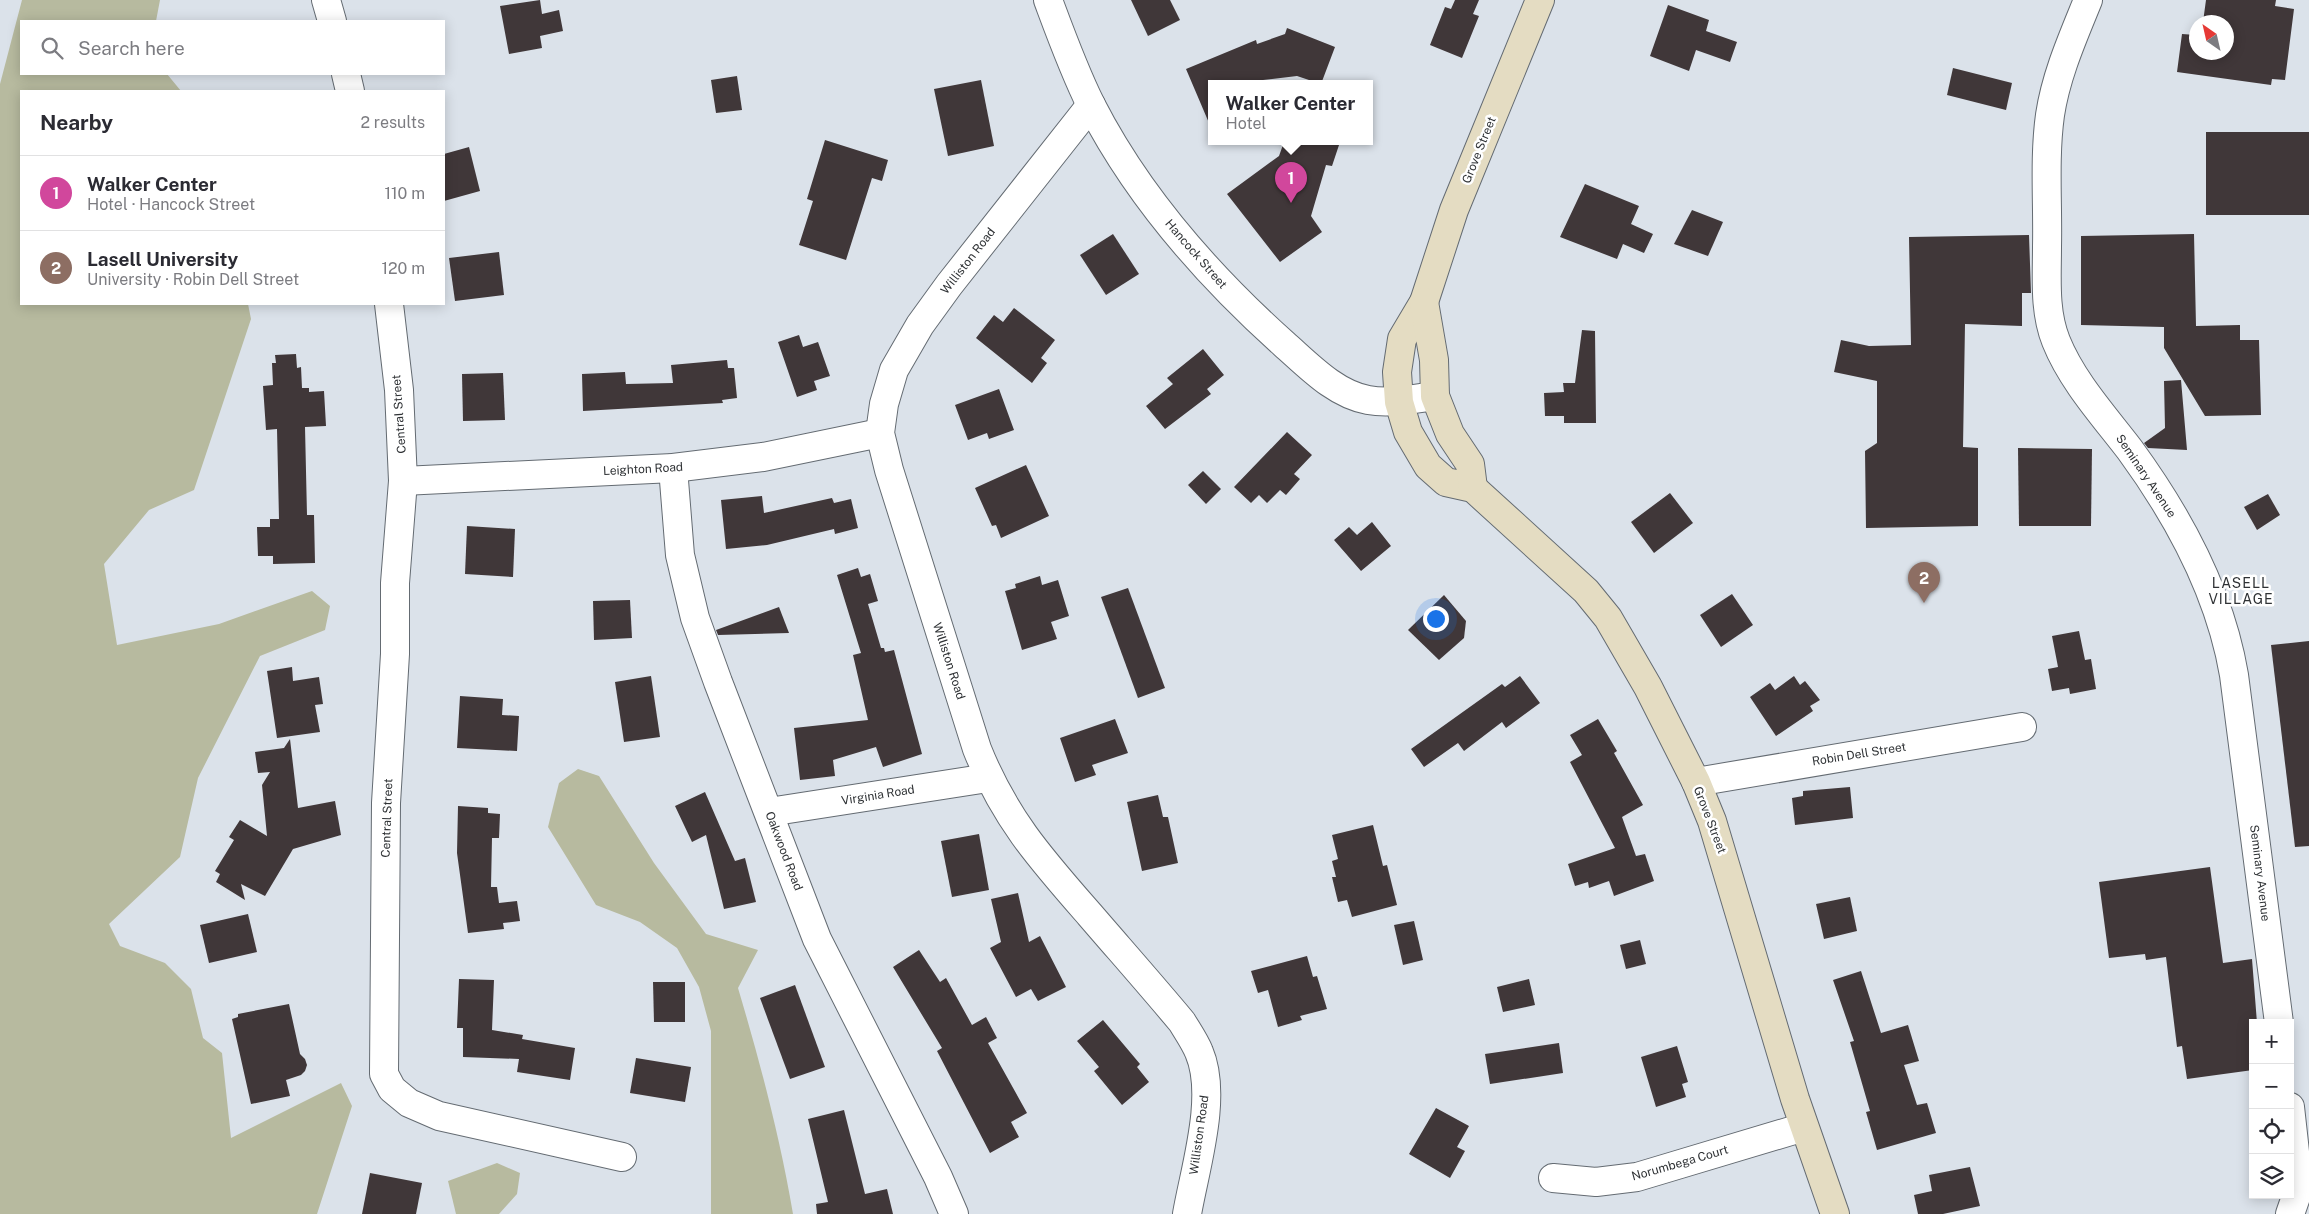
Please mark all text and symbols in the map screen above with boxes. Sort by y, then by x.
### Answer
north arrow [2189,15,2234,60]
search box [20,20,445,75]
icon: search [38,34,66,62]
text: Search here [78,37,185,59]
popup [1208,80,1373,145]
text: Walker Center [1226,92,1355,114]
text: Nearby [40,110,113,135]
text: 2 results [360,113,425,132]
text: Hotel [1226,114,1266,133]
street label: Grove Street [1459,114,1499,185]
pin: 1 [1275,162,1307,203]
text: Walker Center [87,173,217,195]
text: 1 [53,184,59,203]
text: 110 m [384,184,425,203]
text: Hotel · Hancock Street [87,195,255,214]
street label: Hancock Street [1162,217,1230,292]
street label: Williston Road [938,225,998,297]
text: Lasell University [87,248,238,270]
text: 2 [51,259,61,278]
text: 120 m [381,259,425,278]
text: University · Robin Dell Street [87,270,299,289]
street label: Central Street [389,374,409,454]
street label: Seminary Avenue [2113,432,2179,520]
street label: Leighton Road [603,460,683,478]
pin: 2 [1908,562,1940,603]
district label: LASELL VILLAGE [2208,575,2274,607]
your location [1423,606,1449,632]
street label: Williston Road [930,621,968,701]
street label: Robin Dell Street [1811,740,1907,768]
street label: Central Street [379,778,395,858]
street label: Virginia Road [840,782,916,808]
street label: Grove Street [1691,784,1729,856]
street label: Oakwood Road [762,809,806,893]
street label: Seminary Avenue [2247,824,2273,922]
map controls [2249,1019,2294,1199]
button: + [2249,1019,2294,1064]
button: − [2249,1064,2294,1109]
street label: Williston Road [1187,1094,1211,1176]
button: locate [2249,1109,2294,1154]
street label: Norumbega Court [1630,1142,1730,1183]
button: layers [2249,1154,2294,1199]

